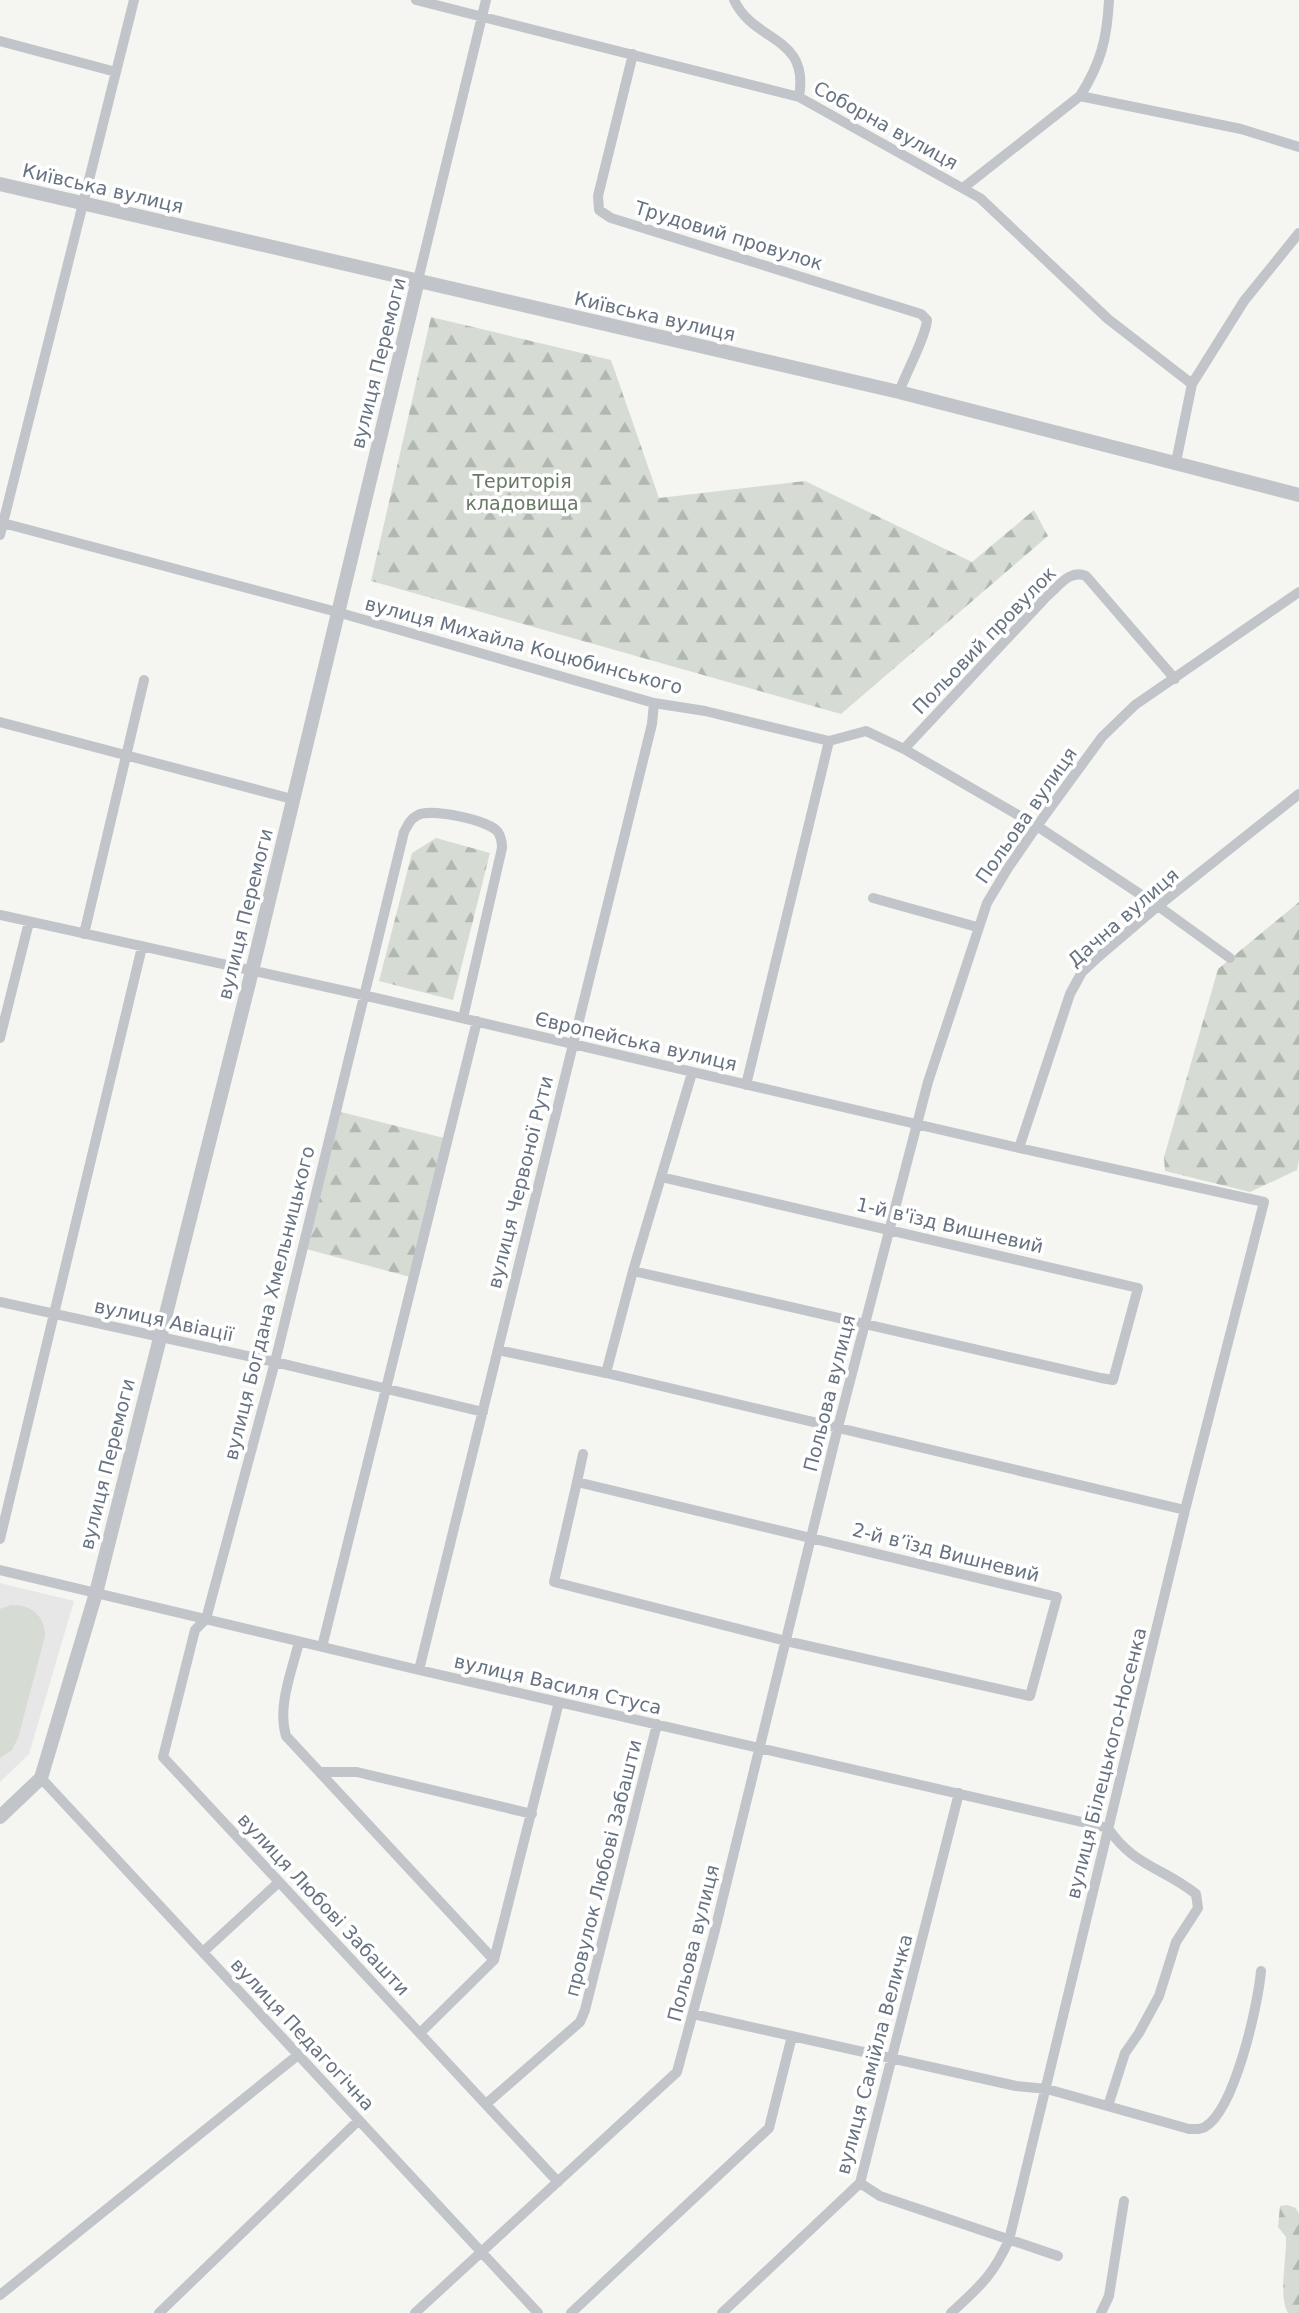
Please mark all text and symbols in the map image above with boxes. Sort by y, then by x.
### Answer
street label: Соборна вулиця [810,76,962,174]
street label: Київська вулиця [20,159,186,217]
street label: Трудовий провулок [631,196,826,274]
street label: вулиця Перемоги [346,275,410,451]
street label: Київська вулиця [572,287,738,345]
park label: Територія кладовища [465,470,579,514]
street label: Польовий провулок [908,562,1060,718]
street label: вулиця Михайла Коцюбинського [363,592,685,698]
street label: Польова вулиця [971,743,1081,887]
street label: вулиця Перемоги [213,826,277,1002]
street label: Дачна вулиця [1063,863,1183,971]
street label: Європейська вулиця [533,1007,739,1075]
street label: вулиця Червоної Рути [483,1073,557,1291]
street label: вулиця Богдана Хмельницького [219,1144,319,1462]
street label: 1-й в'їзд Вишневий [854,1193,1046,1257]
street label: вулиця Авіації [92,1294,236,1346]
street label: Польова вулиця [799,1312,859,1474]
street label: вулиця Перемоги [75,1376,139,1552]
street label: 2-й вʼїзд Вишневий [850,1518,1042,1586]
street label: вулиця Білецького-Носенка [1062,1625,1150,1901]
street label: вулиця Василя Стуса [452,1649,664,1719]
street label: провулок Любові Забашти [560,1737,646,1999]
street label: вулиця Любові Забашти [234,1808,414,2000]
street label: Польова вулиця [663,1862,723,2024]
street label: вулиця Самійла Величка [831,1932,917,2176]
street label: вулиця Педагогічна [227,1953,379,2115]

